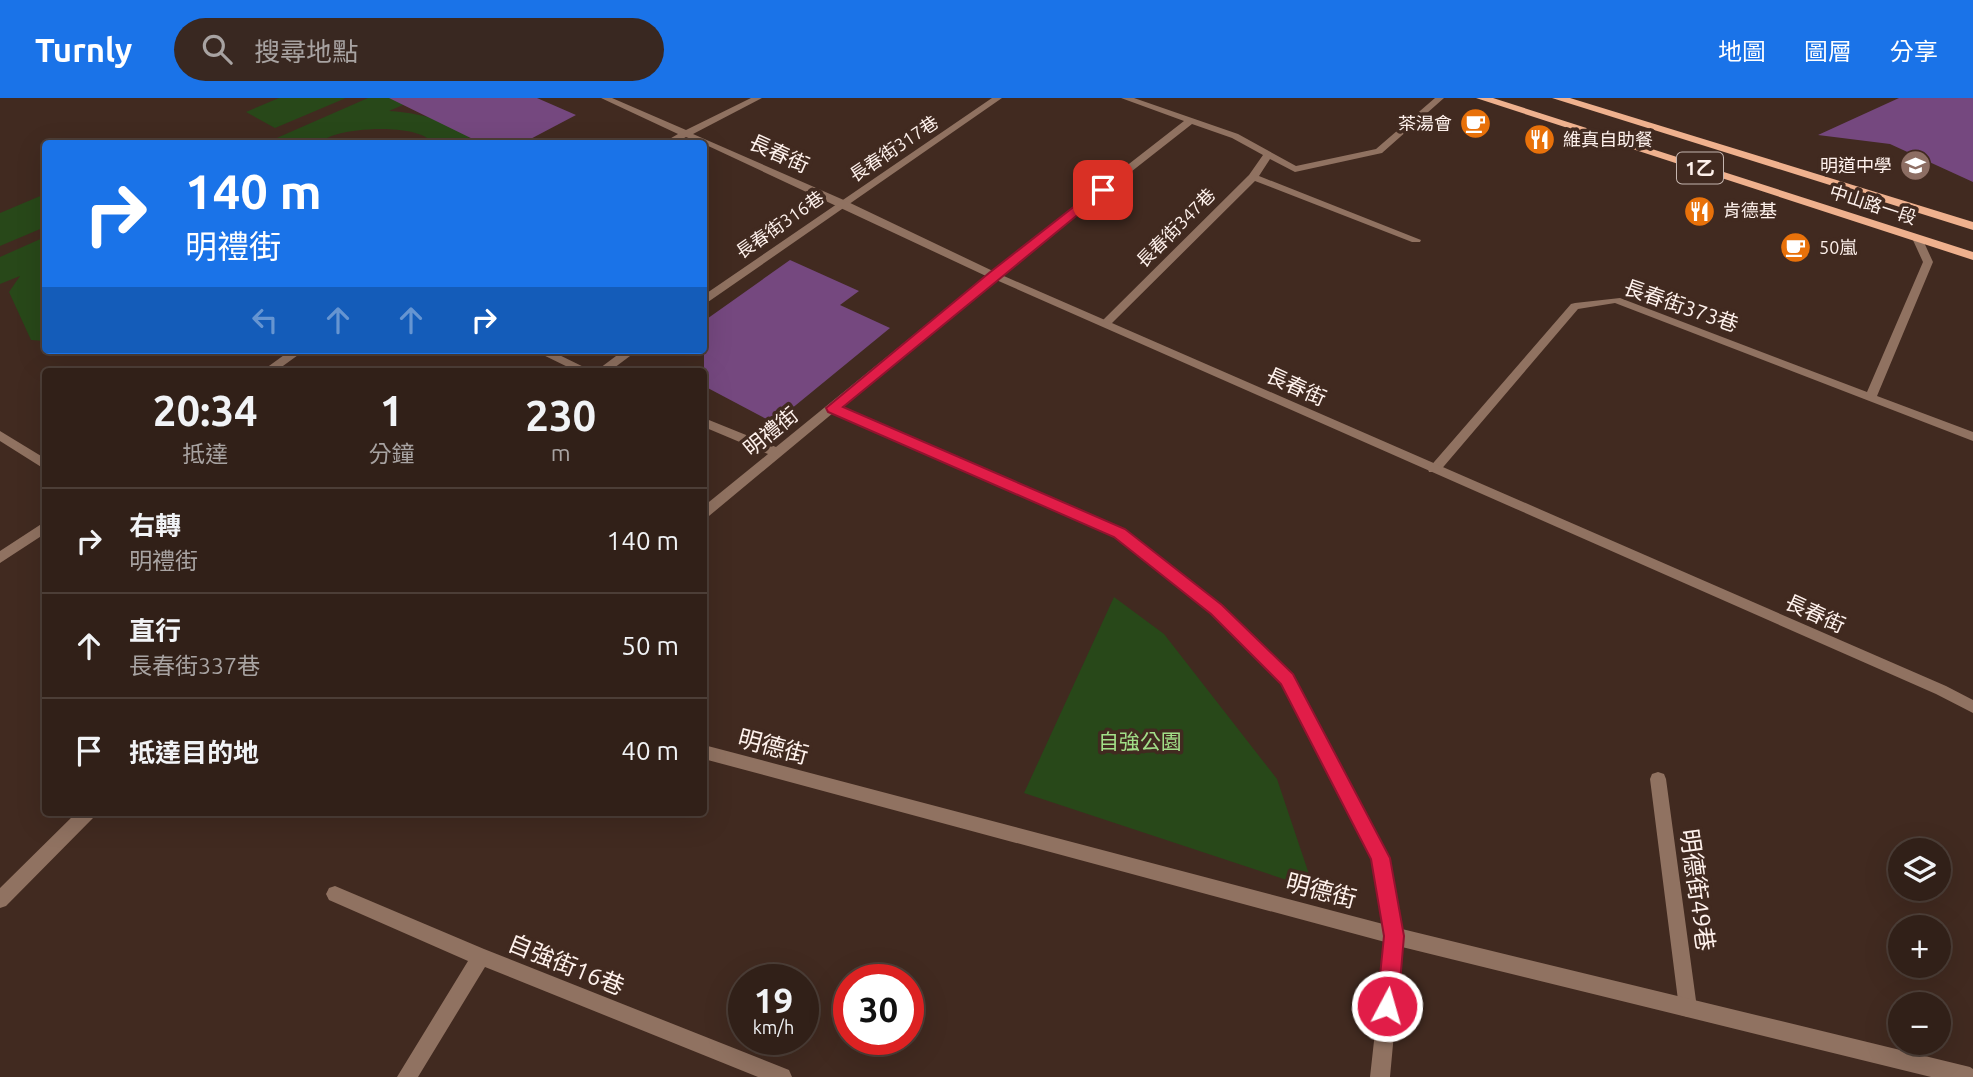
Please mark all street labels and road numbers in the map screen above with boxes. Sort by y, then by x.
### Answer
street label: 長春街317巷 [845,111,942,185]
street label: 長春街 [746,129,813,177]
road number: 1乙 [1677,152,1723,184]
street label: 中山路一段 [1827,181,1919,227]
street label: 長春街347巷 [1132,184,1219,271]
street label: 長春街316巷 [732,187,827,262]
street label: 長春街373巷 [1621,274,1742,336]
street label: 長春街 [1263,362,1330,410]
street label: 明禮街 [738,402,802,460]
street label: 長春街 [1782,589,1849,637]
street label: 明德街 [735,724,811,769]
street label: 明德街49巷 [1676,827,1719,953]
street label: 明德街 [1283,868,1359,913]
street label: 自強街16巷 [504,929,628,1000]

